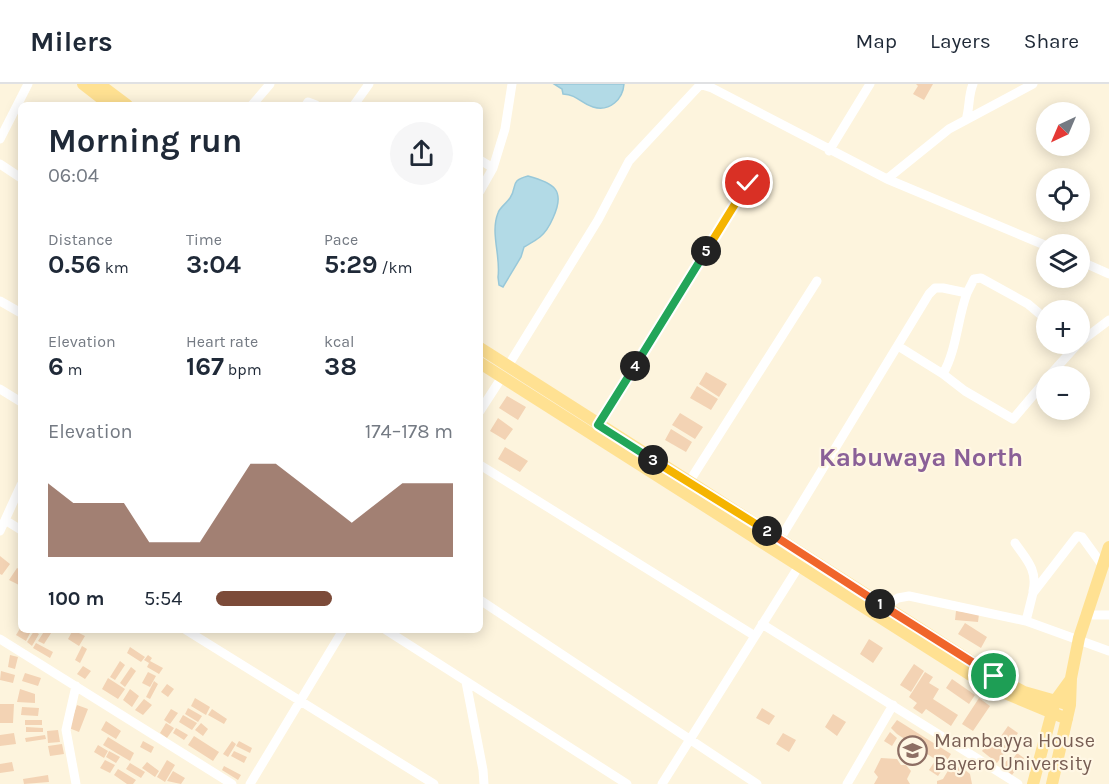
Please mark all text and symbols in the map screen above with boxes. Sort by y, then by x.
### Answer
text: Milers [30,25,113,58]
text: Map [855,29,897,53]
text: Layers [930,29,991,53]
text: Share [1024,29,1079,53]
north arrow [1036,102,1090,156]
map controls [1036,102,1090,420]
text: Morning run [48,122,242,160]
button: share [390,122,453,185]
pin [722,157,773,208]
text: 06:04 [48,164,99,187]
icon: check [731,166,764,199]
button: locate [1036,168,1090,222]
text: Distance [48,230,113,249]
text: Time [186,230,222,249]
text: Pace [324,230,358,249]
button: layers [1036,234,1090,288]
pin: 5 [691,236,721,266]
text: 5 [701,241,711,260]
text: 0.56 [48,249,101,280]
text: 3:04 [186,249,241,280]
text: 5:29 [324,249,378,280]
text: km [101,258,129,277]
text: /km [378,258,412,277]
button: + [1036,300,1090,354]
text: Elevation [48,332,116,351]
text: Heart rate [186,332,258,351]
text: kcal [324,332,355,351]
text: 6 [48,351,64,382]
text: 167 [186,351,224,382]
text: 38 [324,351,357,382]
pin: 4 [620,351,650,381]
text: 4 [630,356,640,375]
text: m [64,360,83,379]
text: bpm [224,360,262,379]
button: − [1036,366,1090,420]
text: Elevation [48,420,133,443]
text: 174–178 m [365,420,453,443]
district label: Kabuwaya North [819,442,1023,473]
pin: 3 [638,445,668,475]
text: 3 [648,450,658,469]
pin: 2 [752,516,782,546]
text: 2 [762,521,772,540]
text: 100 m [48,587,104,610]
text: 5:54 [144,587,182,610]
pin: 1 [865,589,895,619]
text: 1 [877,594,883,613]
pin [968,650,1019,701]
icon: arrive [977,659,1010,692]
place label: Mambayya House Bayero University [934,729,1095,775]
school or university icon: Mambayya House Bayero University [897,735,929,767]

